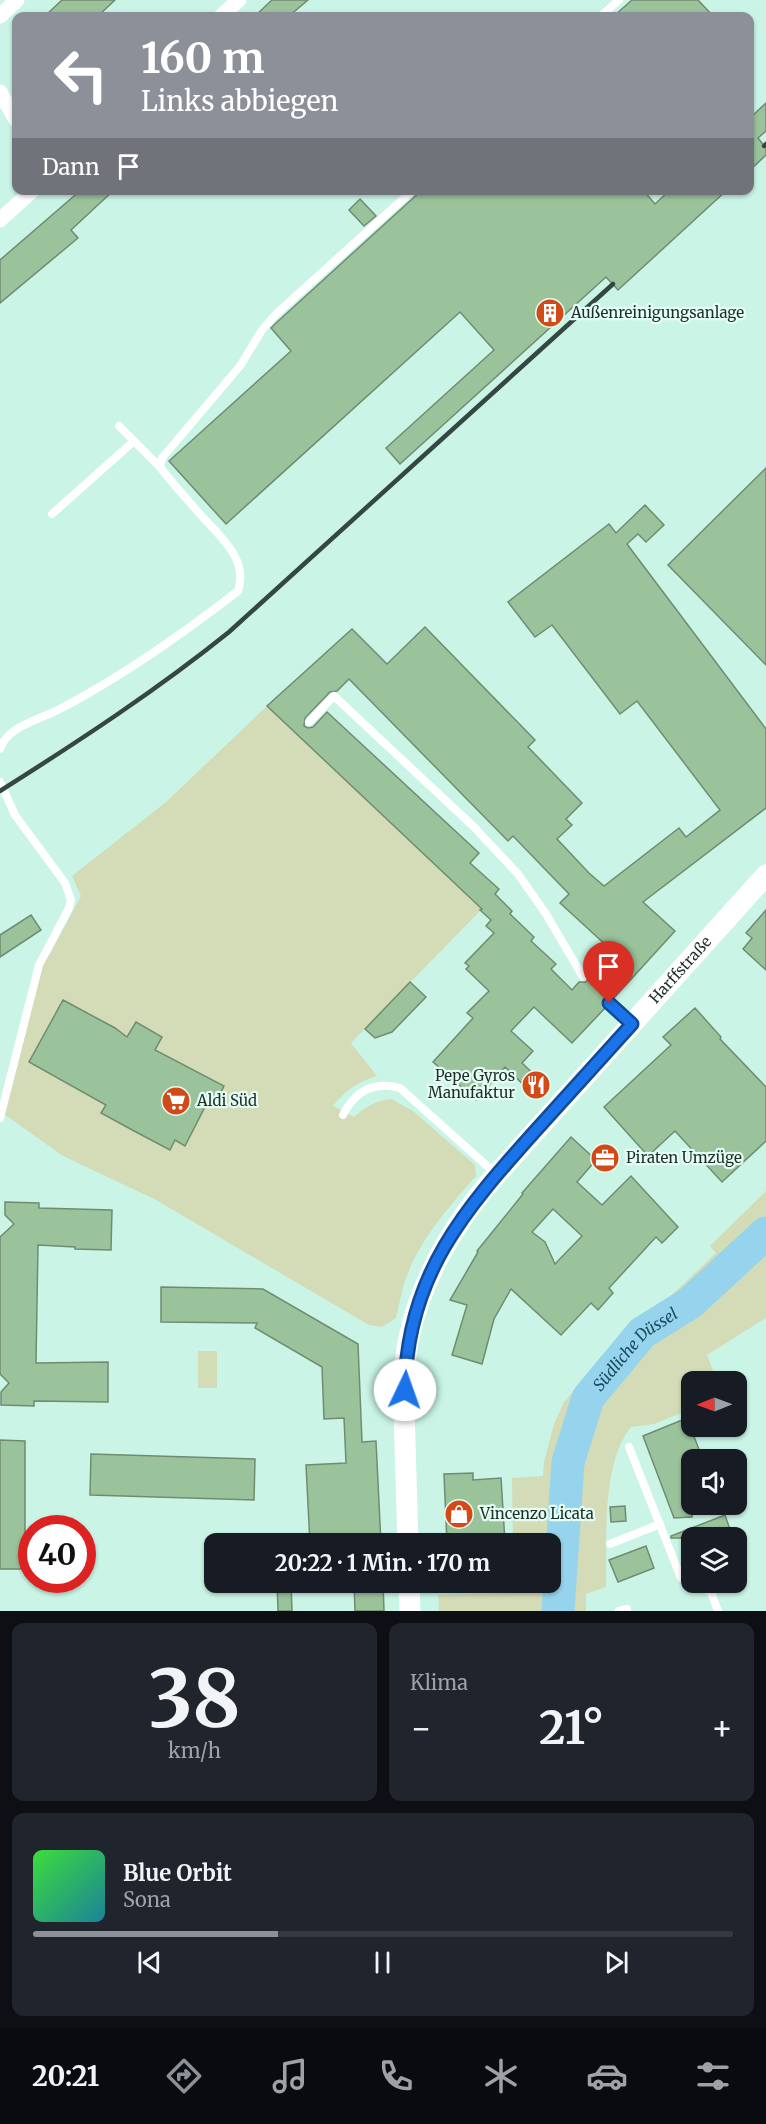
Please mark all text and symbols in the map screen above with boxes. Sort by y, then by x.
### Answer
text: 160 m [141,32,265,84]
icon: left [42,36,120,114]
text: Links abbiegen [141,84,338,118]
icon: arrive [112,150,145,183]
text: Dann [42,153,100,181]
building icon: Außenreinigungsanlage [534,297,566,329]
place label: Außenreinigungsanlage [570,303,744,322]
street label: Harffstraße [645,932,715,1007]
pin [583,941,634,1003]
icon: arrive [592,950,625,983]
place label: Pepe Gyros Manufaktur [428,1066,515,1102]
restaurant icon: Pepe Gyros Manufaktur [520,1069,552,1101]
supermarket icon: Aldi Süd [160,1085,192,1117]
place label: Aldi Süd [196,1091,257,1110]
office icon: Piraten Umzüge [589,1142,621,1174]
place label: Piraten Umzüge [626,1148,742,1167]
water label: Südliche Düssel [588,1303,681,1395]
position arrow [373,1358,437,1422]
north arrow [681,1371,747,1437]
map controls [681,1371,747,1593]
button: sound [681,1449,747,1515]
shop icon: Vincenzo Licata [443,1498,475,1530]
place label: Vincenzo Licata [479,1504,594,1523]
speed limit sign: 40 [18,1515,96,1593]
button: layers [681,1527,747,1593]
text: 20:22 · 1 Min. · 170 m [275,1549,490,1577]
text: 38 [148,1650,241,1748]
text: Klima [410,1670,468,1695]
text: 21° [539,1700,604,1756]
text: − [410,1708,432,1749]
text: + [711,1708,733,1749]
text: km/h [168,1738,221,1763]
text: Blue Orbit [123,1859,232,1887]
text: Sona [123,1887,171,1912]
icon: previous [133,1946,166,1979]
icon: pause [366,1946,399,1979]
icon: next [600,1946,633,1979]
icon: directions [163,2055,205,2097]
icon: music [269,2055,311,2097]
icon: phone [375,2055,417,2097]
icon: climate [480,2055,522,2097]
icon: car [586,2055,628,2097]
icon: filters [692,2055,734,2097]
text: 20:21 [32,2059,99,2093]

